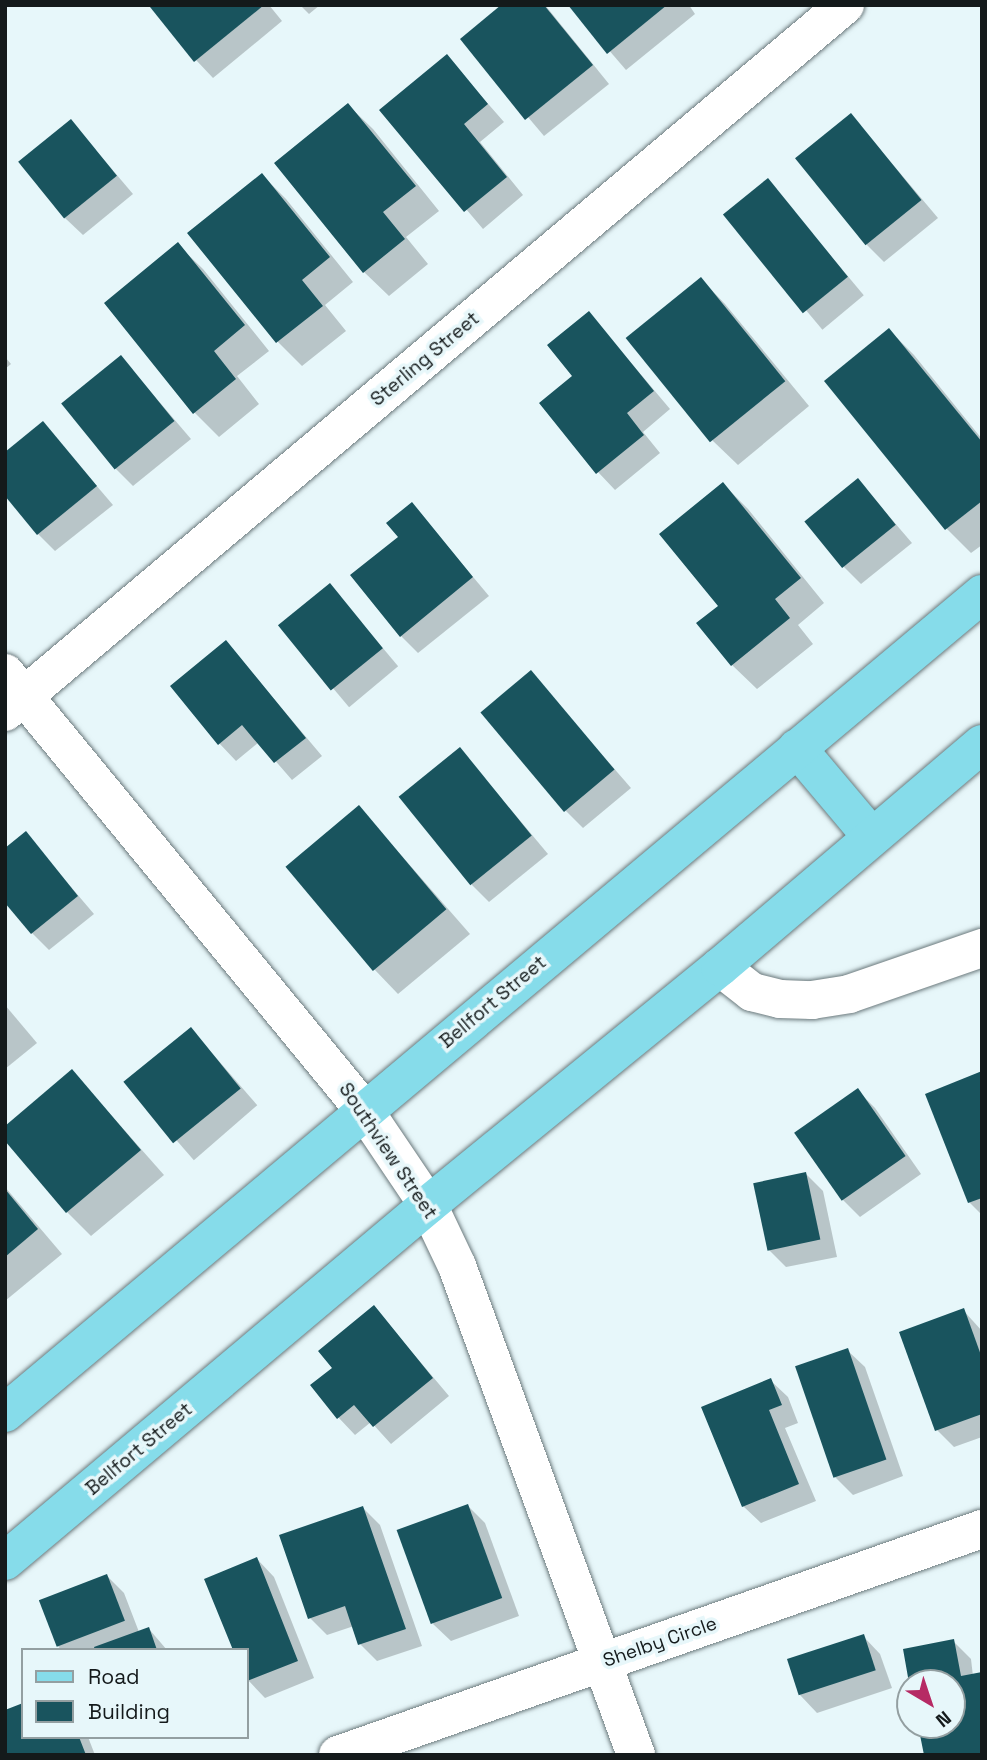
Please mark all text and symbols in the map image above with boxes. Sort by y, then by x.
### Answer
street label: Sterling Street [366,307,484,411]
street label: Bellfort Street [435,951,551,1053]
street label: Southview Street [334,1079,442,1223]
street label: Bellfort Street [81,1398,197,1500]
street label: Shelby Circle [600,1612,720,1672]
legend [21,1648,248,1739]
text: Road [88,1663,140,1690]
north arrow [896,1669,966,1739]
text: Building [88,1698,170,1725]
text: N [930,1705,956,1733]

